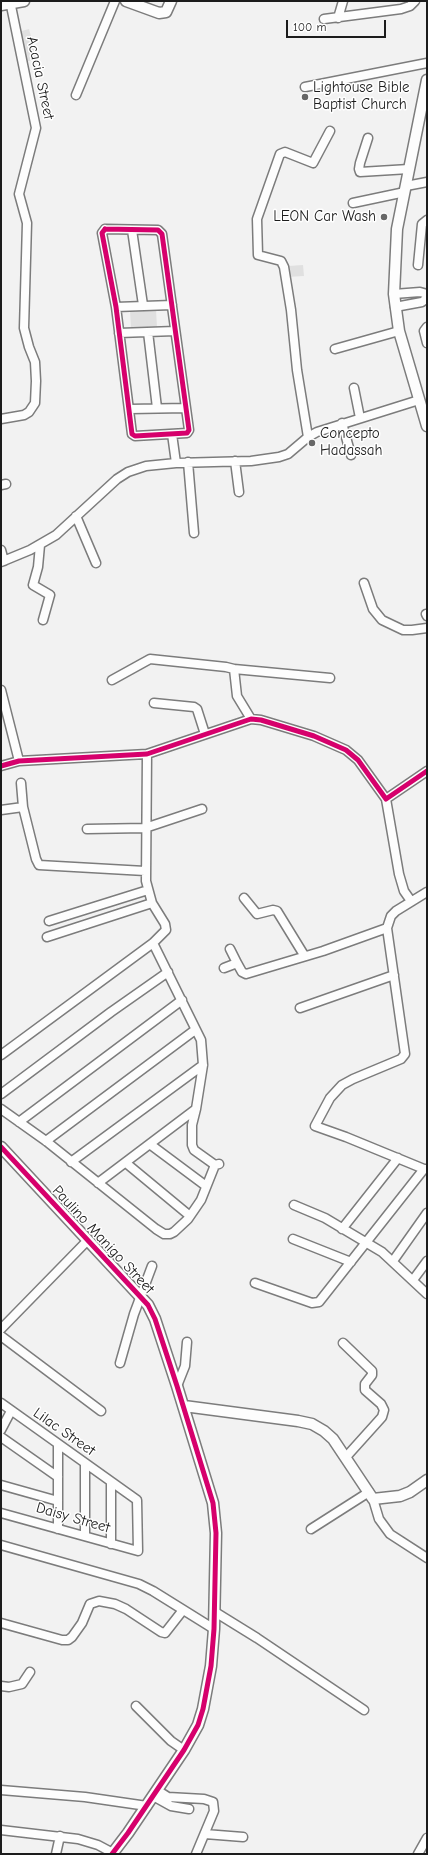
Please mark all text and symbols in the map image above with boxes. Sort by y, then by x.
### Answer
scale bar [288,12,388,38]
text: 100 m [293,20,326,34]
street label: Acacia Street [22,35,58,121]
place label: Lightouse Bible Baptist Church [313,79,410,114]
marker: Lightouse Bible Baptist Church [300,92,310,102]
place label: LEON Car Wash [273,208,376,226]
marker: LEON Car Wash [379,212,389,222]
place label: Concepto Hadassah [320,425,382,460]
marker: Concepto Hadassah [307,438,317,448]
street label: Paulino Manigo Street [48,1182,158,1298]
street label: Lilac Street [29,1404,99,1460]
street label: Daisy Street [34,1499,112,1537]

